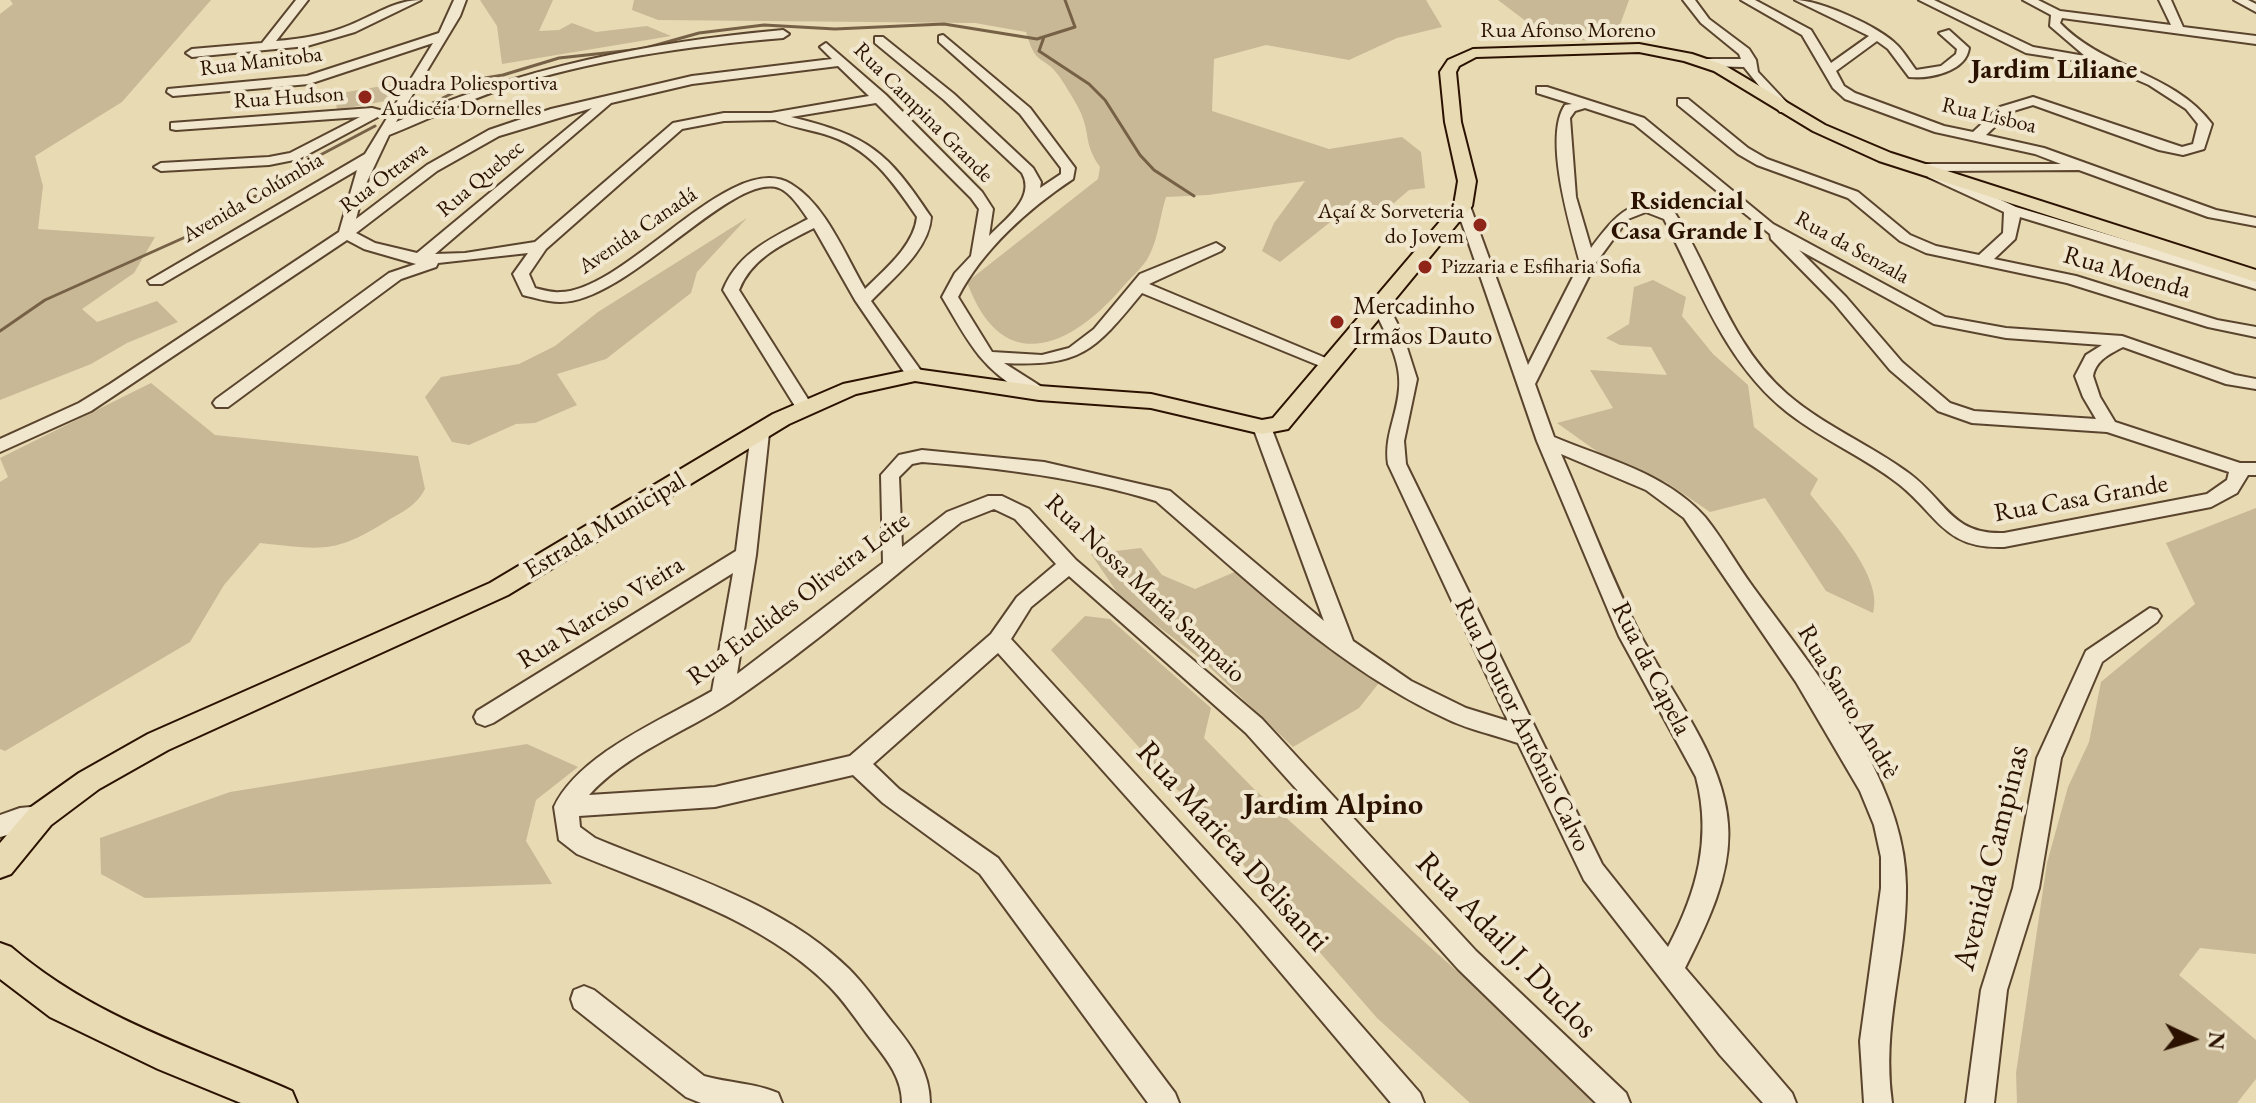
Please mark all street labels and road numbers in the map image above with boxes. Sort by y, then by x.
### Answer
street label: Rua Afonso Moreno [1480,18,1656,44]
street label: Rua Campina Grande [848,38,998,188]
street label: Rua Manitoba [198,41,324,83]
street label: Rua Hudson [233,81,345,115]
street label: Rua Lisboa [1939,92,2039,140]
street label: Rua Quebec [432,135,530,223]
street label: Rua Ottawa [335,136,433,220]
street label: Avenida Colúmbia [178,147,328,249]
street label: Avenida Canadá [574,182,702,280]
street label: Rua da Senzala [1790,206,1914,290]
street label: Rua Moenda [2060,240,2194,306]
street label: Estrada Municipal [519,466,691,586]
street label: Rua Casa Grande [1992,468,2170,530]
street label: Rua Nossa Maria Sampaio [1038,488,1252,690]
street label: Rua Euclides Oliveira Leite [682,505,916,693]
street label: Rua Narciso Vieira [512,549,690,677]
street label: Rua Doutor Antônio Calvo [1447,593,1597,857]
street label: Rua da Capela [1604,597,1698,741]
street label: Rua Santo Andrè [1790,619,1906,785]
street label: Rua Marieta Delisanti [1127,734,1337,960]
street label: Avenida Campinas [1945,742,2039,974]
street label: Rua Adail J. Duclos [1407,845,1605,1047]

